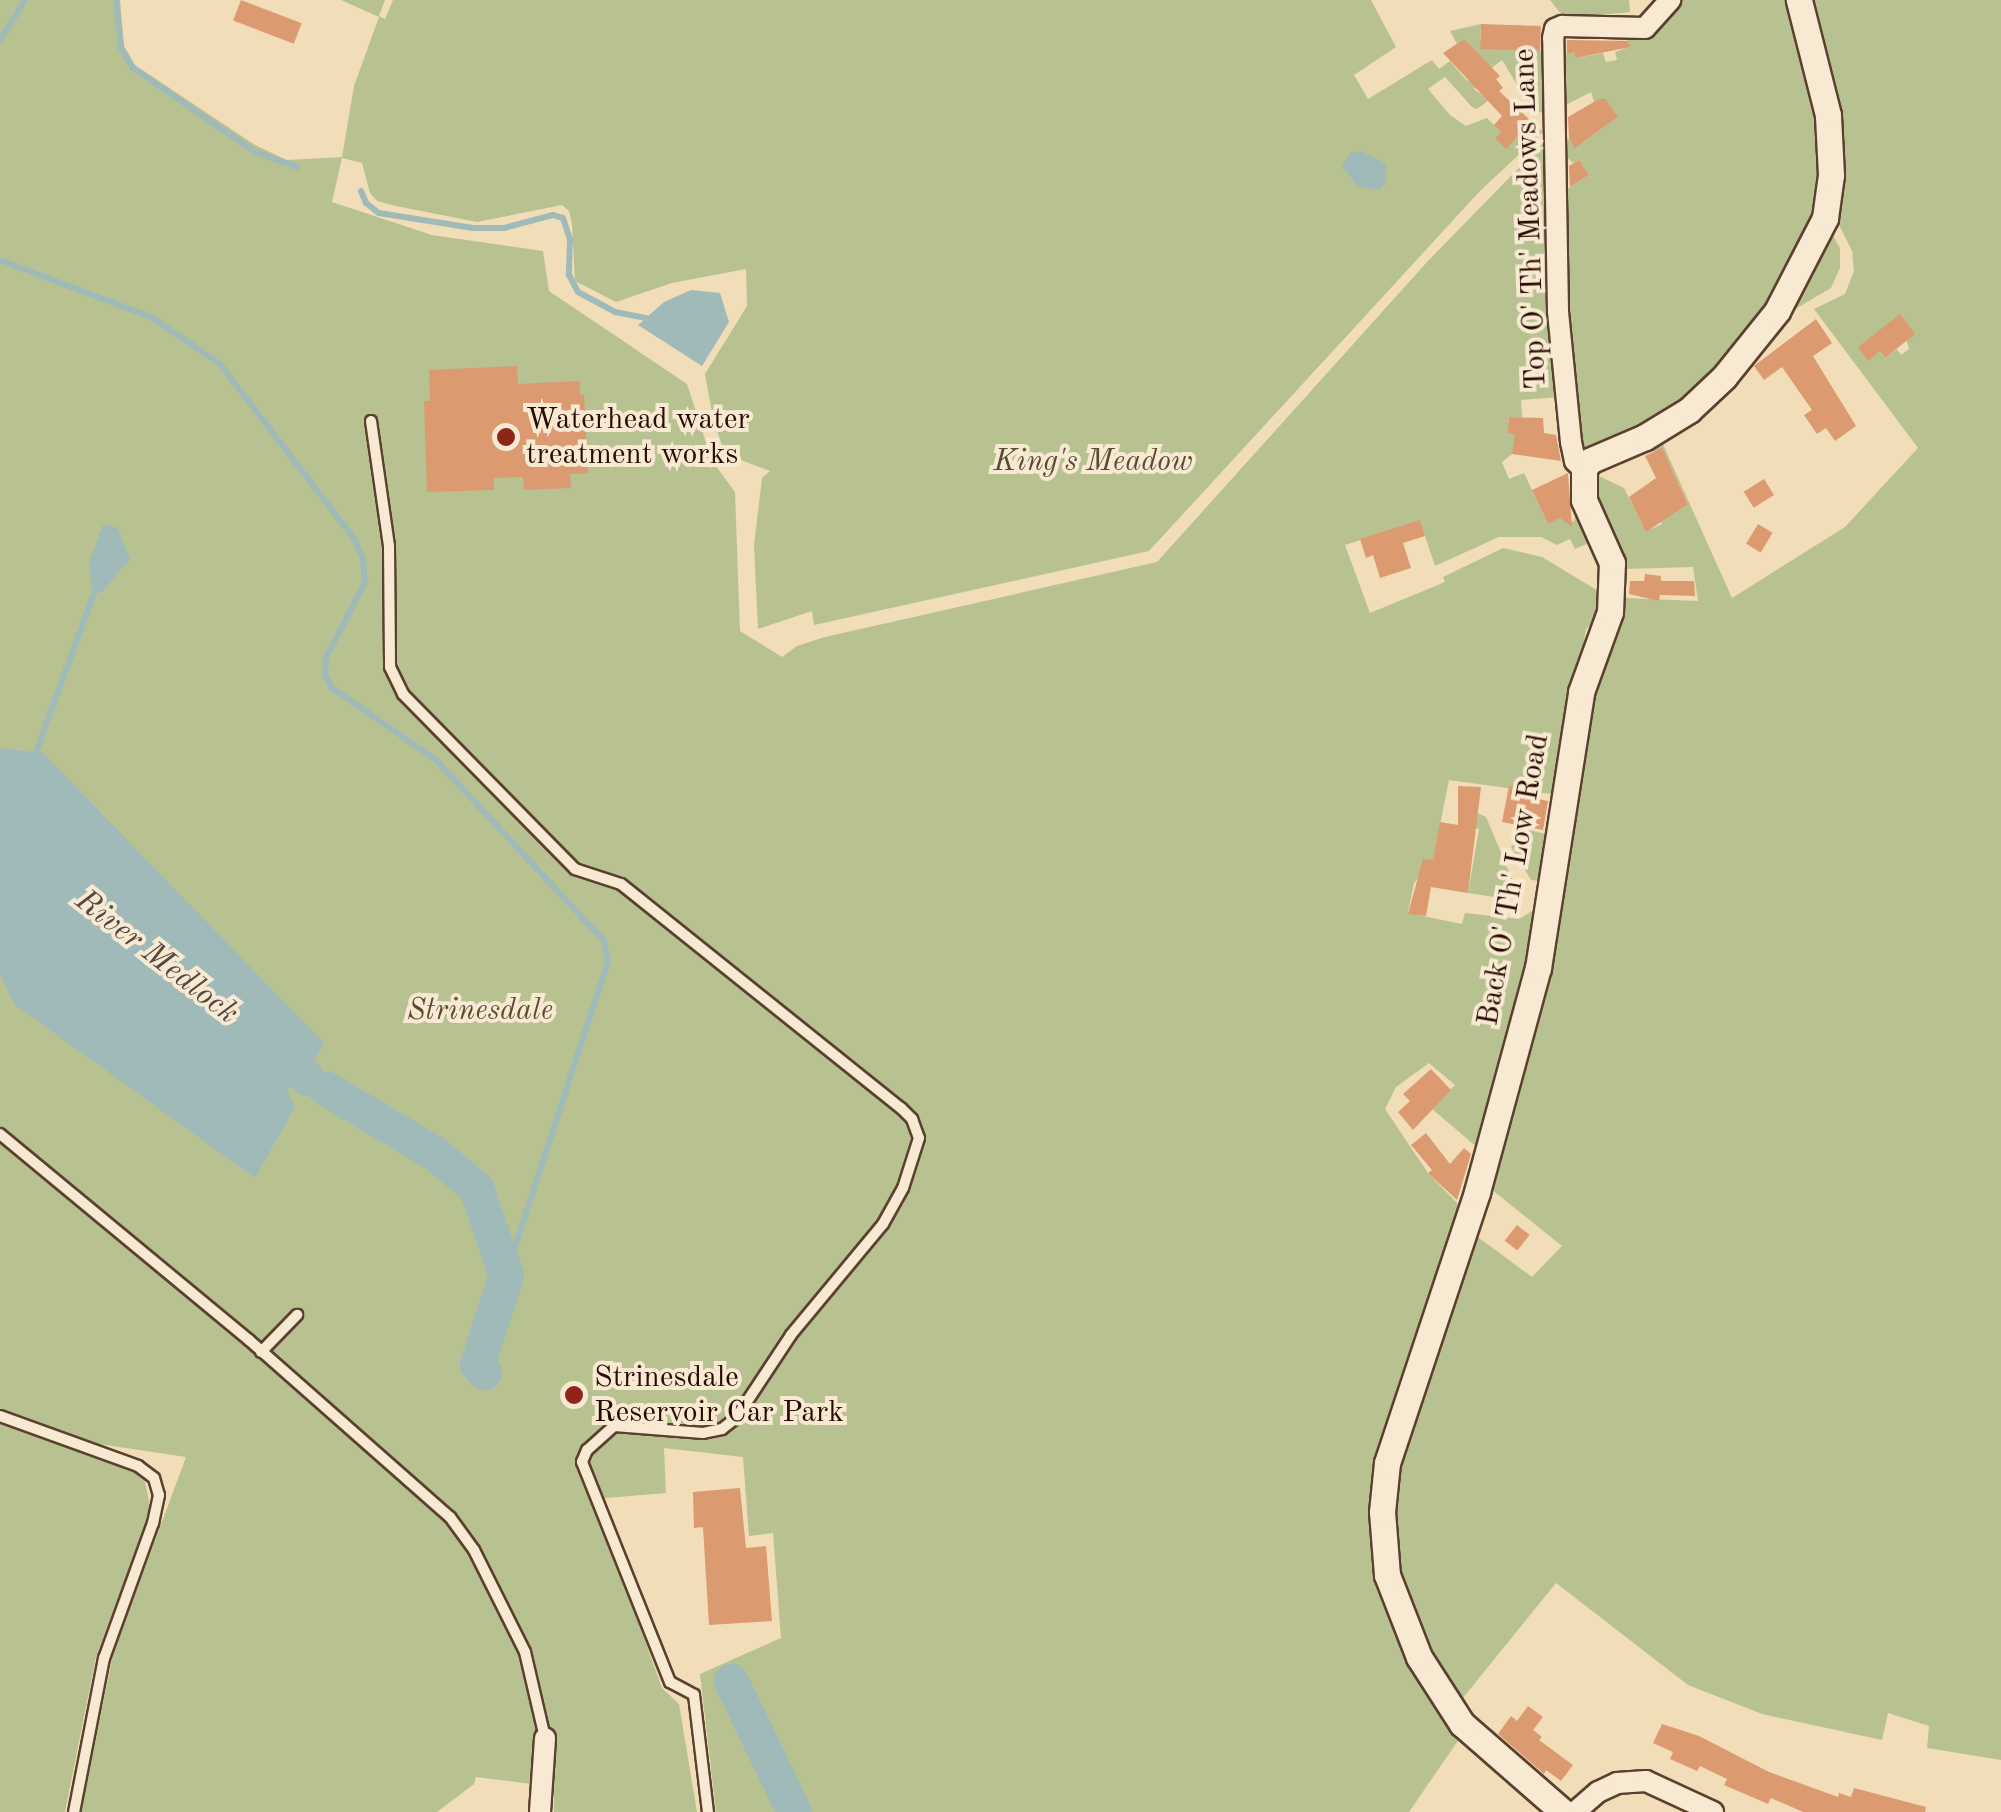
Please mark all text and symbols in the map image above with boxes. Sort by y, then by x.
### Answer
street label: Top O' Th' Meadows Lane [1507,48,1555,390]
place label: Waterhead water treatment works [526,402,750,472]
marker: Waterhead water treatment works [495,426,517,448]
park label: King's Meadow [994,444,1192,480]
street label: Back O' Th' Low Road [1471,731,1557,1029]
water label: River Medlock [67,882,245,1034]
park label: Strinesdale [407,993,553,1029]
place label: Strinesdale Reservoir Car Park [594,1360,844,1430]
marker: Strinesdale Reservoir Car Park [563,1384,585,1406]

